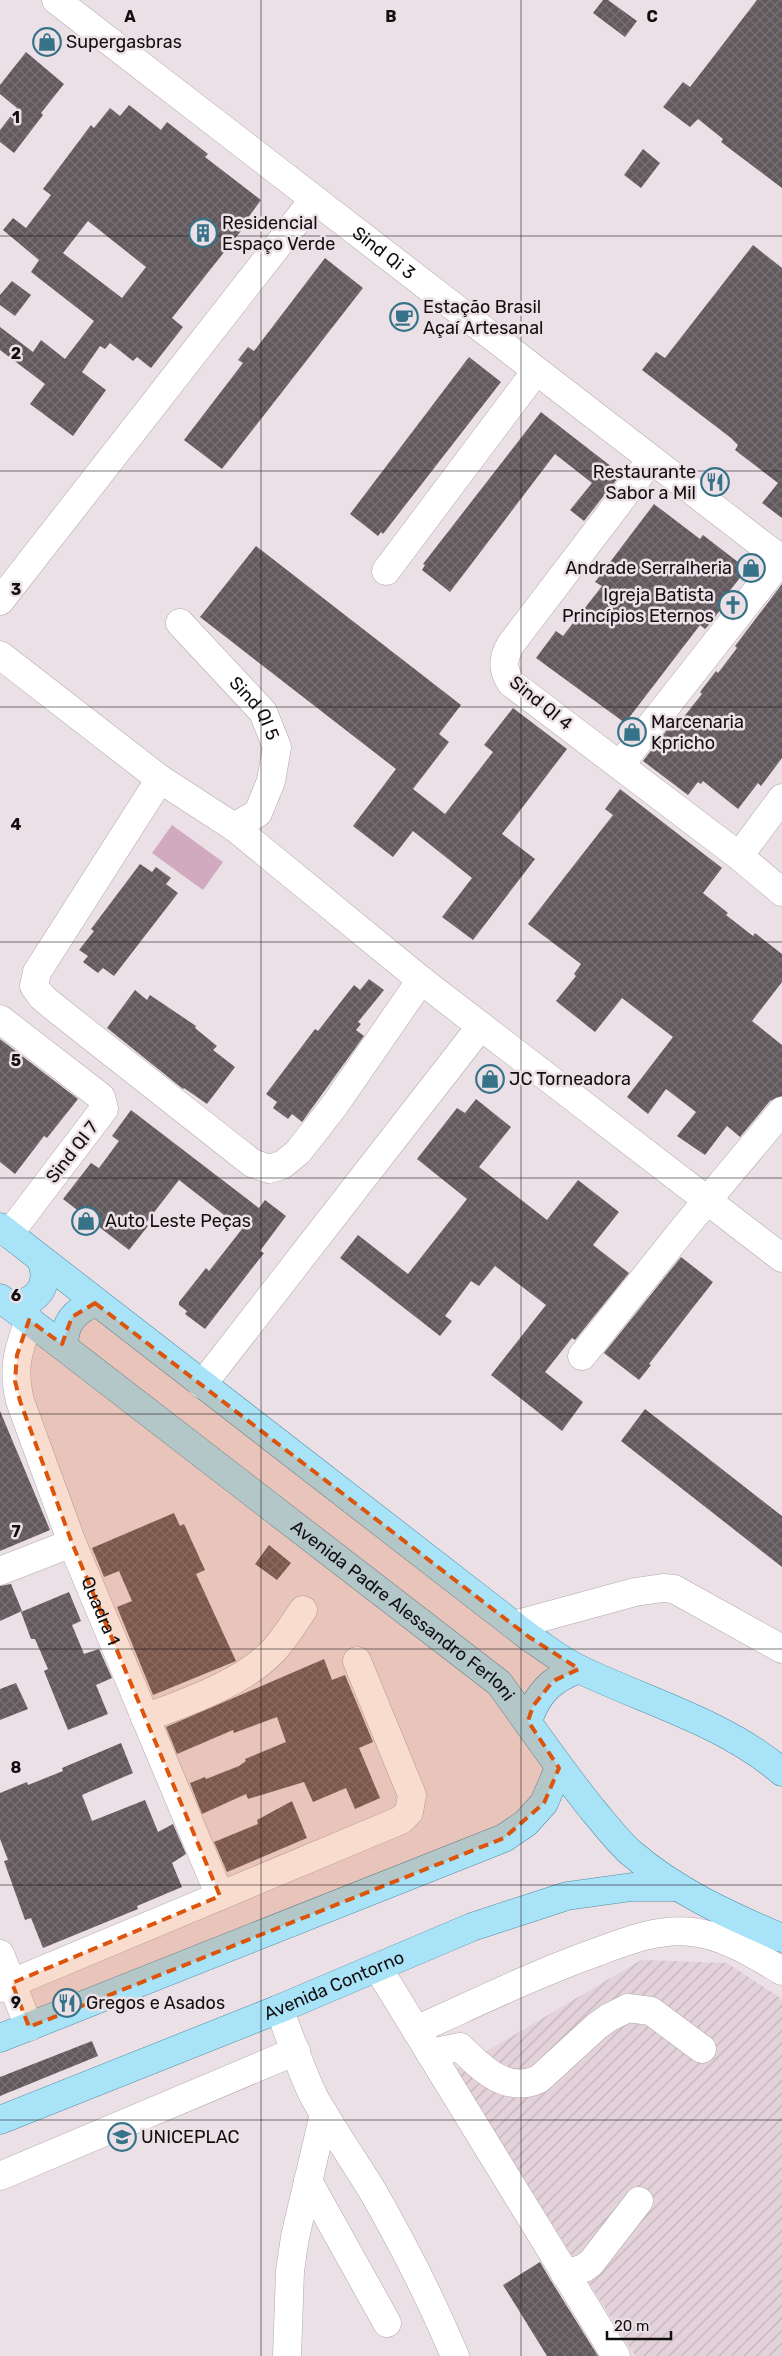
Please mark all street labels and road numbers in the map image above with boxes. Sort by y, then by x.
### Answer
street label: Sind Qi 3 [348,222,420,284]
street label: Sind QI 4 [505,671,577,735]
street label: Sind QI 5 [225,672,284,743]
street label: Sind QI 7 [41,1117,103,1187]
street label: Avenida Padre Alessandro Ferloni [286,1515,519,1705]
street label: Quadra 1 [76,1573,125,1649]
street label: Avenida Contorno [261,1946,407,2025]

